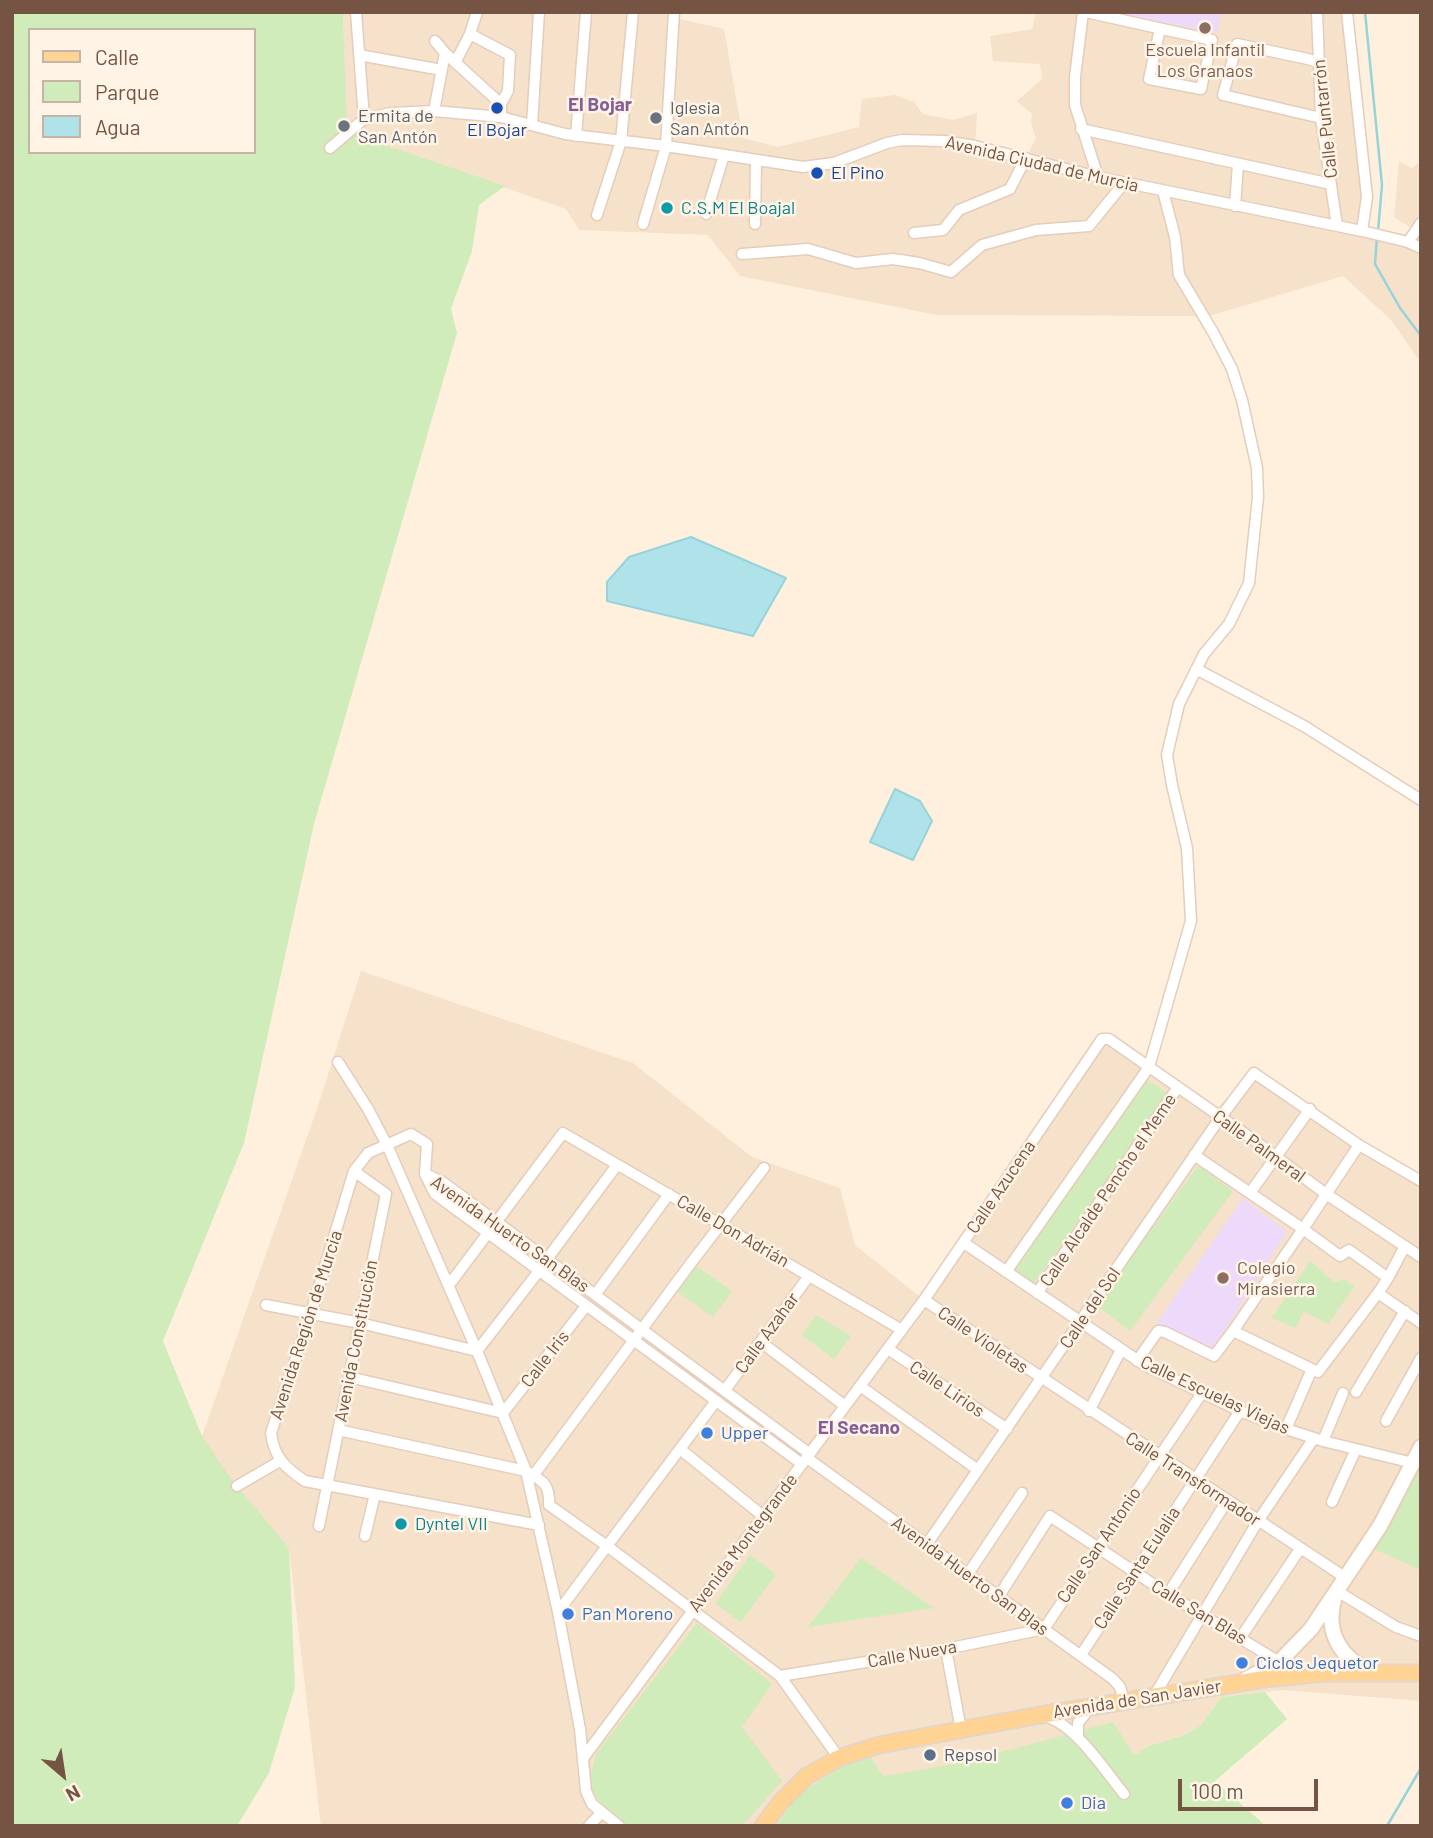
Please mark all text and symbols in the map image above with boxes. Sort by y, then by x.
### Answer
marker: Escuela Infantil Los Granaos [1197,20,1213,36]
legend [28,28,256,154]
place label: Escuela Infantil Los Granaos [1145,39,1265,82]
text: Calle [95,44,139,69]
street label: Calle Puntarrón [1308,58,1342,180]
text: Parque [95,79,160,104]
district label: El Bojar [568,94,632,116]
place label: Iglesia San Antón [670,97,749,140]
marker: El Bojar [489,100,505,116]
place label: Ermita de San Antón [358,105,437,148]
marker: Iglesia San Antón [648,110,664,126]
text: Agua [95,114,141,139]
marker: Ermita de San Antón [336,118,352,134]
place label: El Bojar [467,119,527,141]
street label: Avenida Ciudad de Murcia [943,131,1141,197]
place label: El Pino [831,162,884,184]
marker: El Pino [809,165,825,181]
place label: C.S.M El Boajal [681,197,795,219]
marker: C.S.M El Boajal [659,200,675,216]
street label: Calle Alcalde Pencho el Meme [1035,1089,1181,1291]
street label: Calle Palmeral [1208,1105,1310,1187]
street label: Calle Azucena [962,1136,1040,1238]
street label: Avenida Huerto San Blas [426,1171,594,1297]
street label: Calle Don Adrián [673,1190,793,1272]
street label: Avenida Región de Murcia [265,1227,347,1423]
place label: Colegio Mirasierra [1237,1257,1315,1300]
street label: Avenida Constitución [330,1258,382,1424]
street label: Calle del Sol [1055,1263,1125,1353]
marker: Colegio Mirasierra [1215,1270,1231,1286]
street label: Calle Azahar [730,1288,804,1378]
street label: Calle Violetas [934,1302,1032,1378]
street label: Calle Iris [516,1326,574,1392]
street label: Calle Escuelas Viejas [1137,1351,1293,1439]
street label: Calle Lirios [905,1356,989,1422]
district label: El Secano [818,1417,900,1439]
place label: Upper [721,1422,769,1444]
marker: Upper [699,1425,715,1441]
street label: Calle Transformador [1121,1427,1265,1531]
street label: Avenida Montegrande [684,1470,802,1616]
street label: Calle San Antonio [1052,1483,1146,1607]
street label: Calle Santa Eulalia [1089,1503,1185,1633]
street label: Avenida Huerto San Blas [887,1512,1053,1640]
place label: Dyntel VII [415,1513,488,1535]
marker: Dyntel VII [393,1516,409,1532]
street label: Calle San Blas [1147,1575,1251,1649]
place label: Pan Moreno [582,1603,673,1625]
marker: Pan Moreno [560,1606,576,1622]
street label: Calle Nueva [866,1636,958,1672]
place label: Ciclos Jequetor [1256,1652,1379,1674]
marker: Ciclos Jequetor [1234,1655,1250,1671]
street label: Avenida de San Javier [1051,1675,1223,1723]
north arrow [28,1740,98,1810]
place label: Repsol [944,1744,997,1766]
marker: Repsol [922,1747,938,1763]
scale bar [1181,1764,1321,1808]
text: 100 m [1191,1778,1244,1803]
text: N [62,1781,85,1807]
place label: Dia [1081,1792,1106,1814]
marker: Dia [1059,1795,1075,1811]

